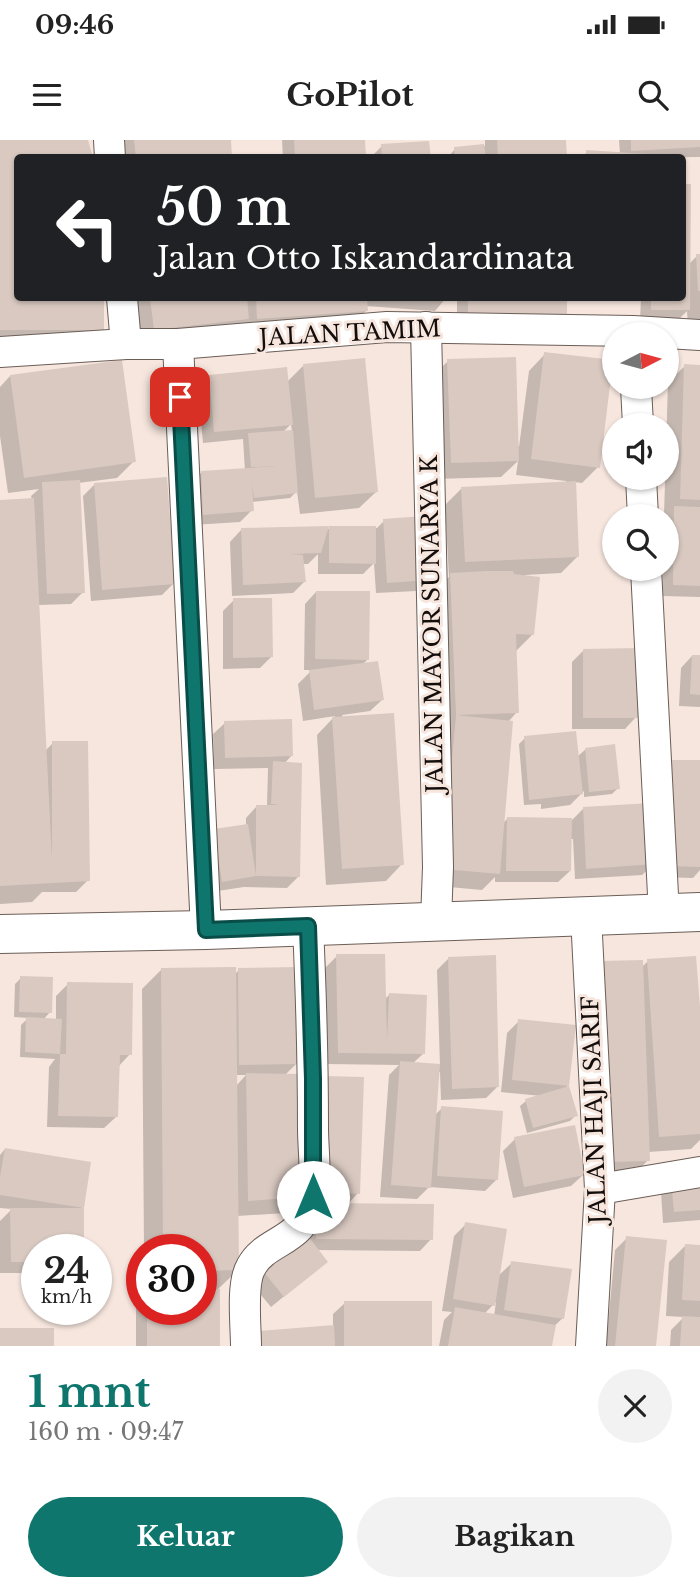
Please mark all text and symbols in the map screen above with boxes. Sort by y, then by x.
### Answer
text: 09:46 [35,9,114,41]
text: GoPilot [286,75,414,115]
icon: menu [28,76,66,114]
icon: search [634,76,672,114]
text: 50 m [157,177,290,238]
icon: left [42,182,133,273]
text: Jalan Otto Iskandardinata [157,238,574,278]
street label: JALAN TAMIM [255,314,442,352]
north arrow [602,322,679,399]
map controls [602,322,679,581]
pin [150,367,210,427]
icon: arrive [161,378,199,416]
button: sound [602,413,679,490]
street label: JALAN MAYOR SUNARYA K [415,454,449,796]
button: search [602,504,679,581]
street label: JALAN HAJI SARIF [576,996,612,1227]
position arrow [276,1160,350,1234]
speed limit sign: 30 [126,1234,217,1325]
text: 24 [43,1249,90,1292]
text: km/h [41,1286,92,1308]
text: 1 mnt [28,1366,151,1418]
button: close [598,1369,672,1443]
text: 160 m · 09:47 [28,1418,183,1446]
button: Keluar [28,1497,343,1577]
button: Bagikan [357,1497,672,1577]

